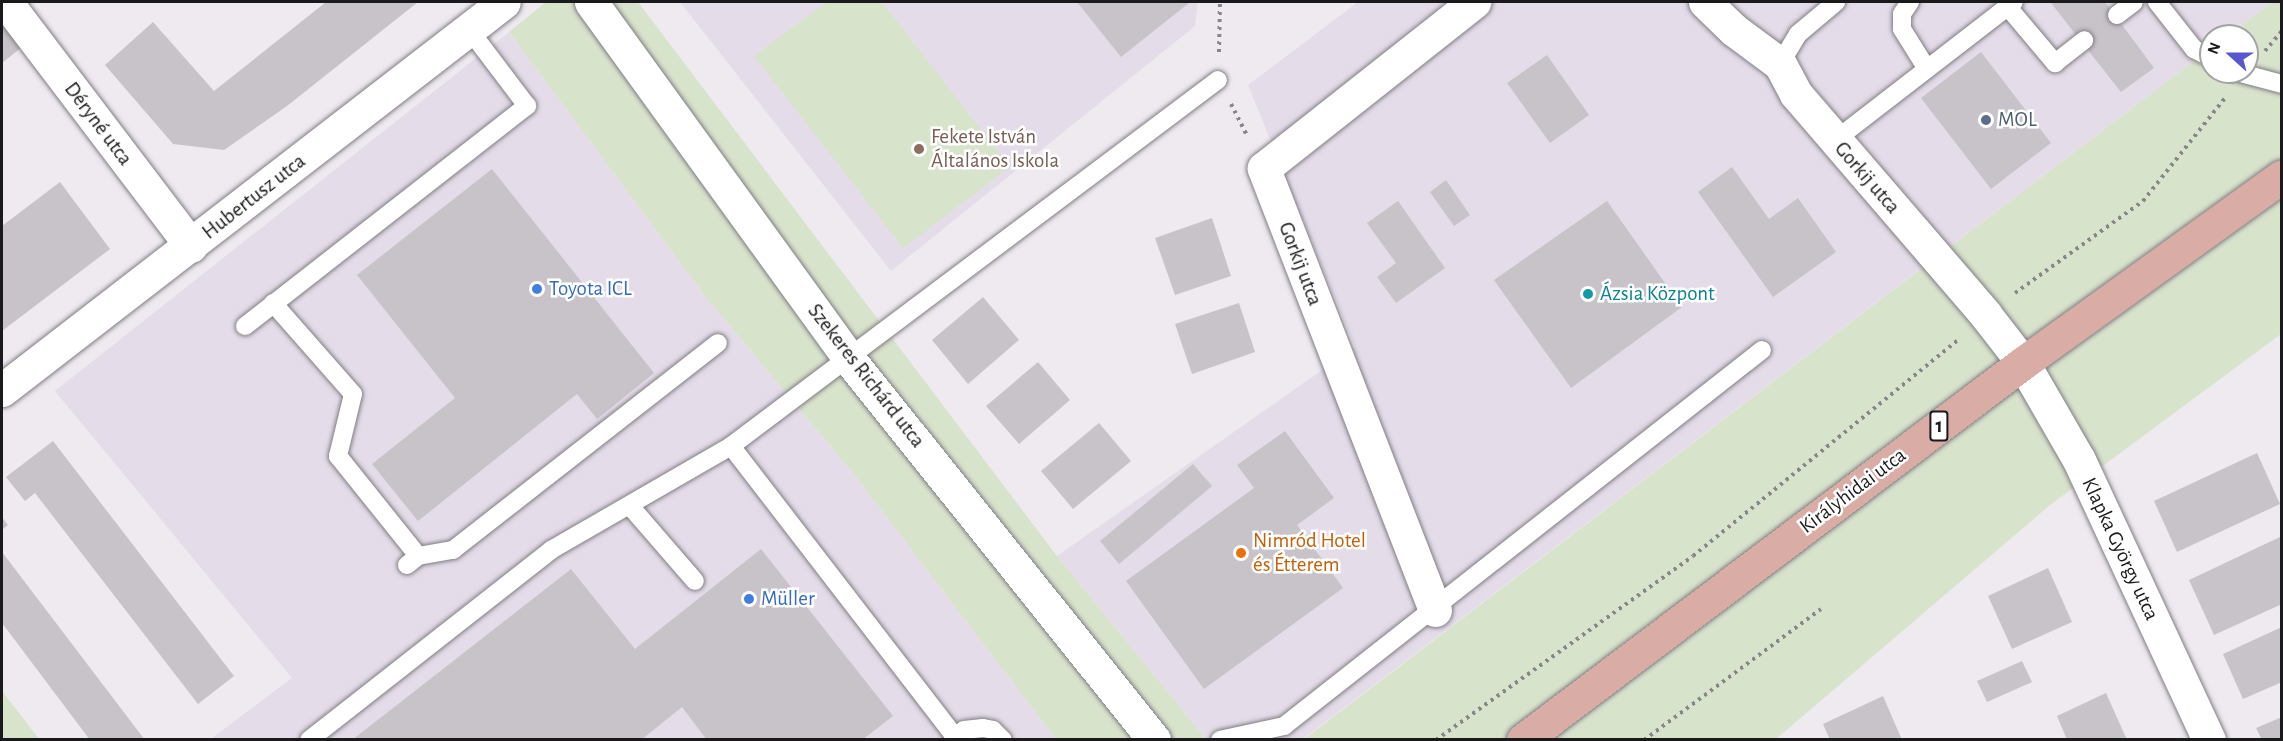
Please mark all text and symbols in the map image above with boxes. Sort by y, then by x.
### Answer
north arrow [2199,24,2259,84]
text: N [2205,40,2224,56]
street label: Déryné utca [58,77,138,171]
place label: MOL [1998,107,2037,133]
marker: MOL [1979,113,1993,127]
place label: Fekete István Általános Iskola [931,124,1059,174]
street label: Gorkij utca [1829,137,1905,219]
marker: Fekete István Általános Iskola [912,142,926,156]
street label: Hubertusz utca [197,149,311,245]
street label: Gorkij utca [1273,219,1327,309]
place label: Toyota ICL [549,276,632,302]
place label: Ázsia Központ [1600,281,1715,307]
marker: Toyota ICL [530,282,544,296]
marker: Ázsia Központ [1581,287,1595,301]
street label: Szekeres Richárd utca [802,299,930,453]
road number: 1 [1928,409,1950,443]
street label: Királyhidai utca [1795,443,1911,539]
street label: Klapka György utca [2076,474,2164,624]
place label: Nimród Hotel és Étterem [1253,528,1366,578]
marker: Nimród Hotel és Étterem [1234,546,1248,560]
place label: Müller [761,586,815,612]
marker: Müller [742,592,756,606]

